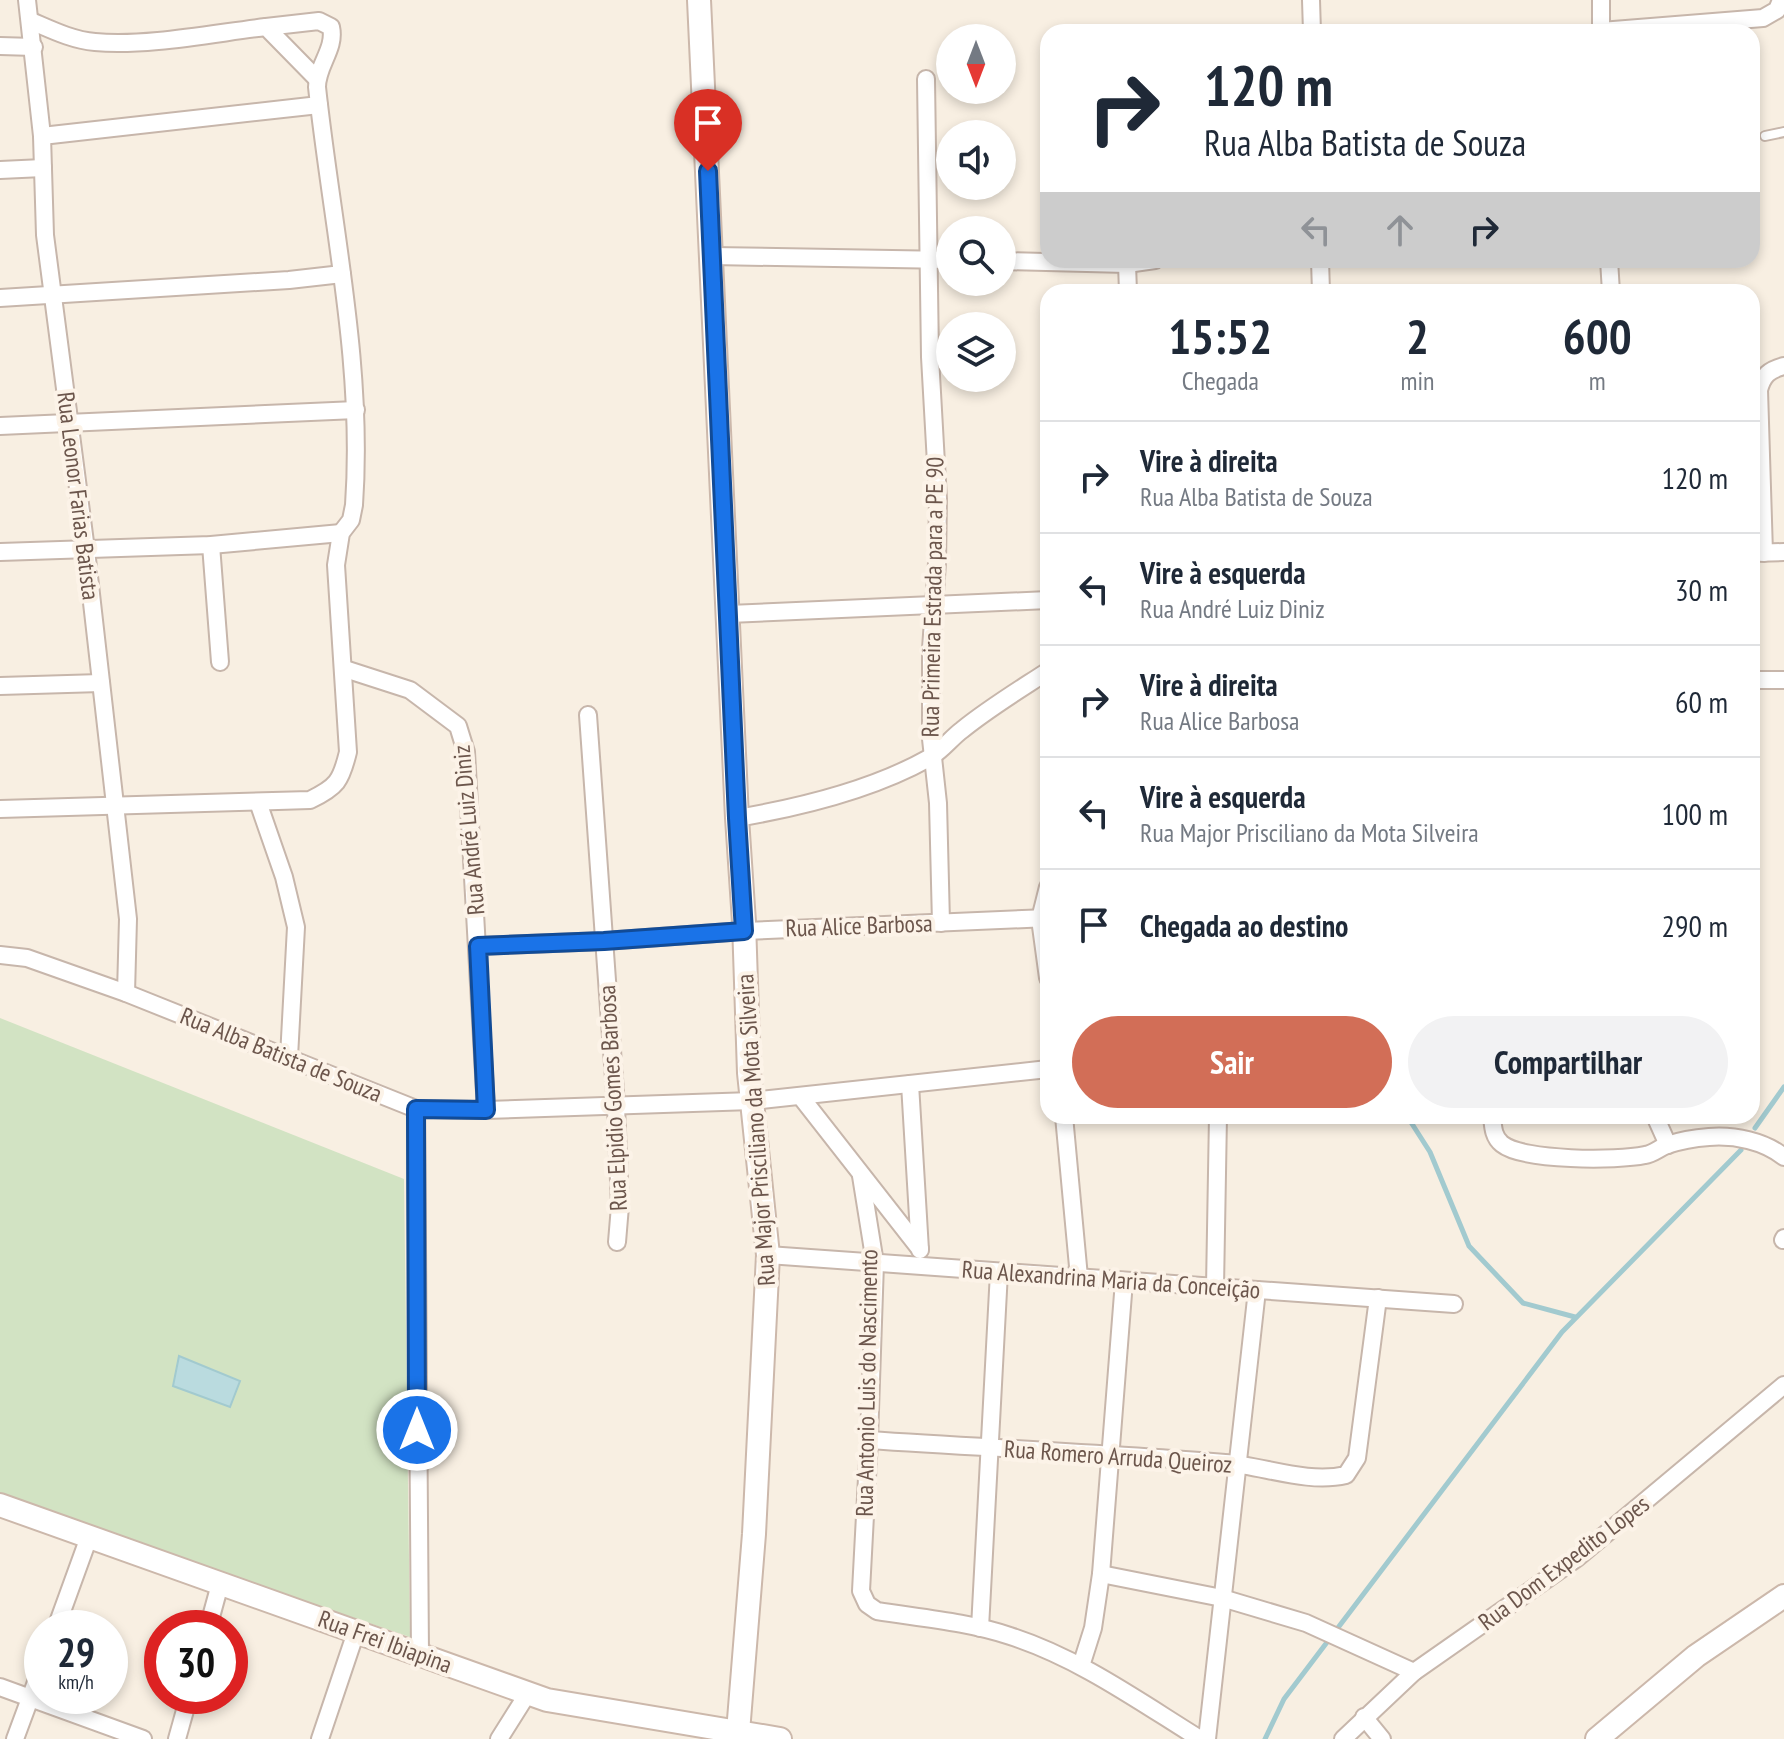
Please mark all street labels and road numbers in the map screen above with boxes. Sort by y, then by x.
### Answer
street label: Rua Leonor Farias Batista [50,390,107,602]
street label: Rua Primeira Estrada para a PE 90 [915,456,950,738]
street label: Rua André Luiz Diniz [446,744,491,916]
street label: Rua Alice Barbosa [785,907,933,944]
street label: Rua Major Prisciliano da Mota Silveira [729,973,782,1287]
street label: Rua Elpidio Gomes Barbosa [591,984,634,1212]
street label: Rua Alba Batista de Souza [176,1000,387,1109]
street label: Rua Antonio Luis do Nascimento [849,1249,884,1517]
street label: Rua Alexandrina Maria da Conceição [961,1254,1261,1305]
street label: Rua Romero Arruda Queiroz [1003,1433,1233,1480]
street label: Rua Dom Expedito Lopes [1472,1488,1655,1637]
street label: Rua Frei Ibiapina [314,1603,456,1680]

